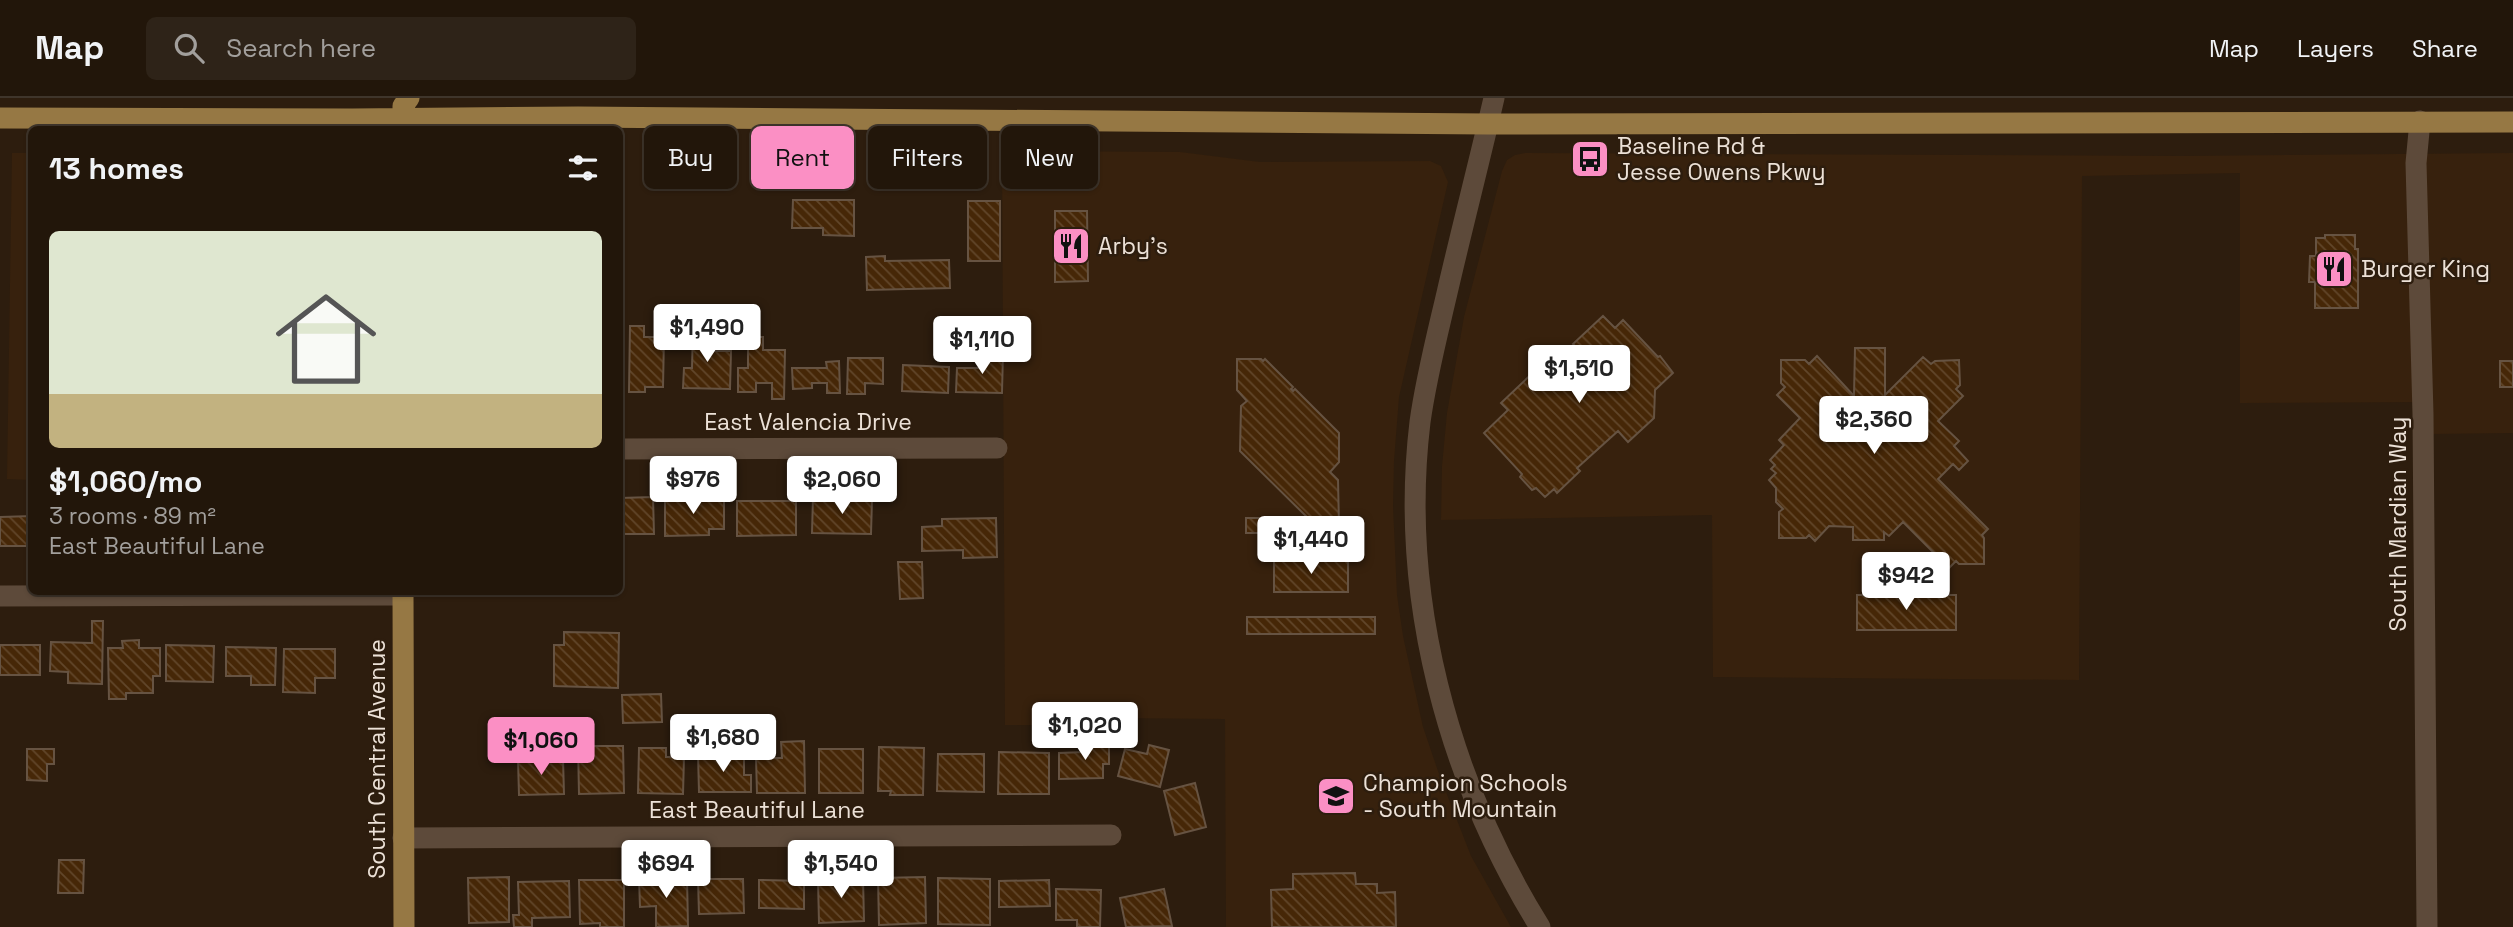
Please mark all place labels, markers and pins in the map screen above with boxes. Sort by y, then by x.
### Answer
place label: Baseline Rd & Jesse Owens Pkwy [1617,131,1825,187]
bus stop icon: Baseline Rd & Jesse Owens Pkwy [1569,138,1611,180]
restaurant icon: Arby's [1050,225,1092,267]
place label: Arby's [1098,231,1168,261]
restaurant icon: Burger King [2313,248,2355,290]
place label: Burger King [2361,254,2490,284]
pin: $1,490 [650,304,764,364]
pin: $1,110 [925,316,1039,376]
pin: $1,510 [1522,345,1636,405]
pin: $2,360 [1817,396,1931,456]
pin: $976 [652,456,734,516]
pin: $2,060 [785,456,899,516]
pin: $1,440 [1254,517,1368,576]
pin: $942 [1865,552,1947,612]
pin: $1,020 [1028,702,1142,762]
pin: $1,680 [666,714,780,774]
pin: $1,060 [484,718,598,777]
place label: Champion Schools - South Mountain [1363,768,1568,824]
school or university icon: Champion Schools - South Mountain [1315,775,1357,817]
pin: $694 [625,840,707,900]
pin: $1,540 [784,840,898,900]

